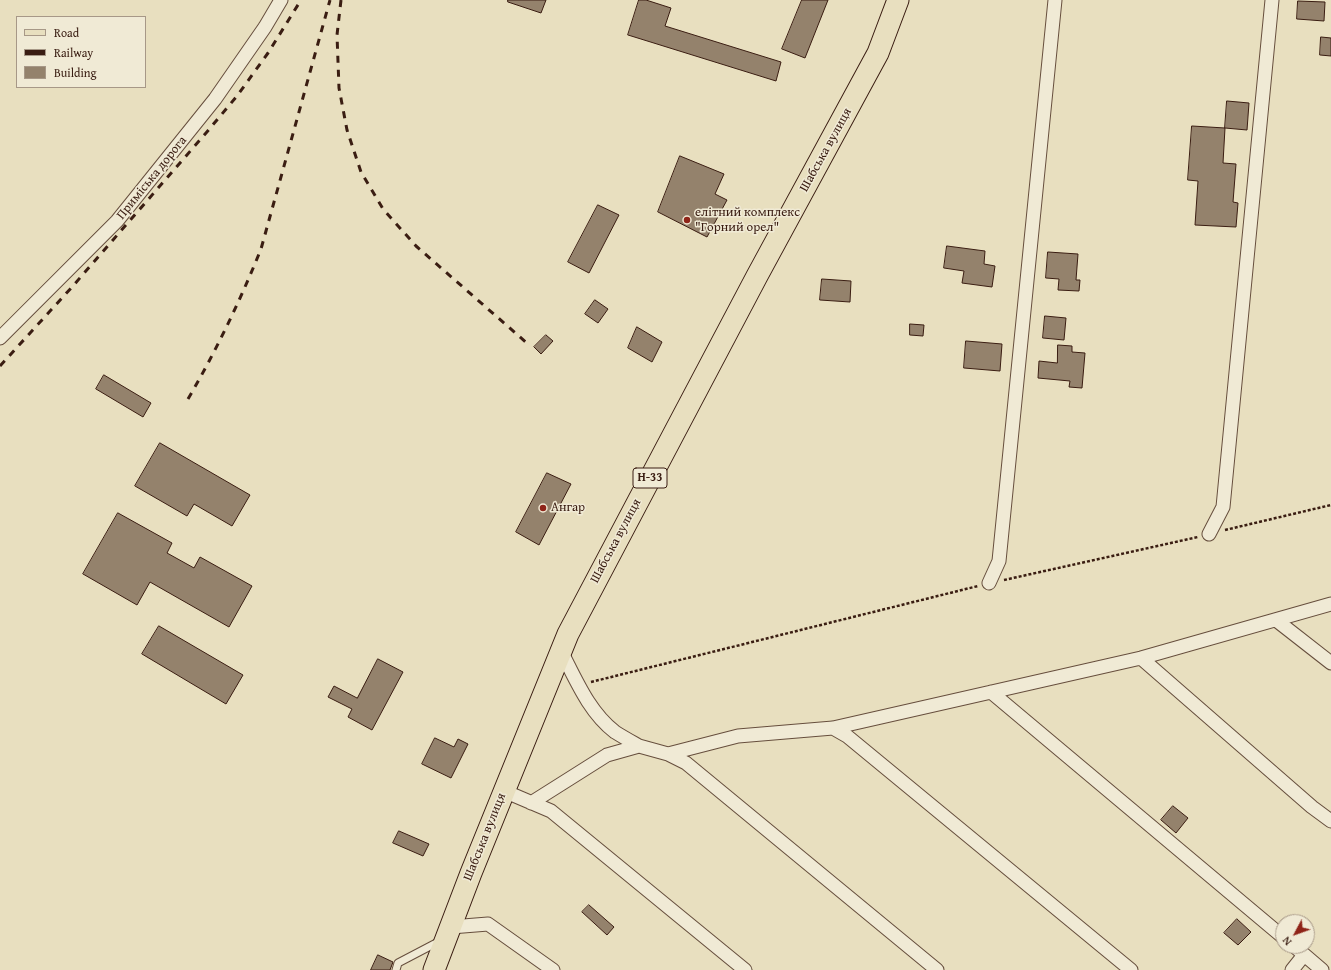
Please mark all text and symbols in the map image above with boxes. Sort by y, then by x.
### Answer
legend [16,16,146,88]
text: Road [54,24,79,41]
text: Railway [54,44,93,61]
text: Building [54,64,97,81]
street label: Шабська вулиця [797,105,855,195]
street label: Приміська дорога [114,133,190,223]
place label: елітний комплекс "Горний орел" [695,205,800,236]
marker: елітний комплекс "Горний орел" [682,215,692,225]
road number: Н-33 [633,468,667,488]
street label: Шабська вулиця [587,496,645,586]
place label: Ангар [551,500,585,516]
marker: Ангар [538,503,548,513]
street label: Шабська вулиця [460,791,510,883]
north arrow [1275,914,1315,954]
text: N [1278,933,1295,949]

